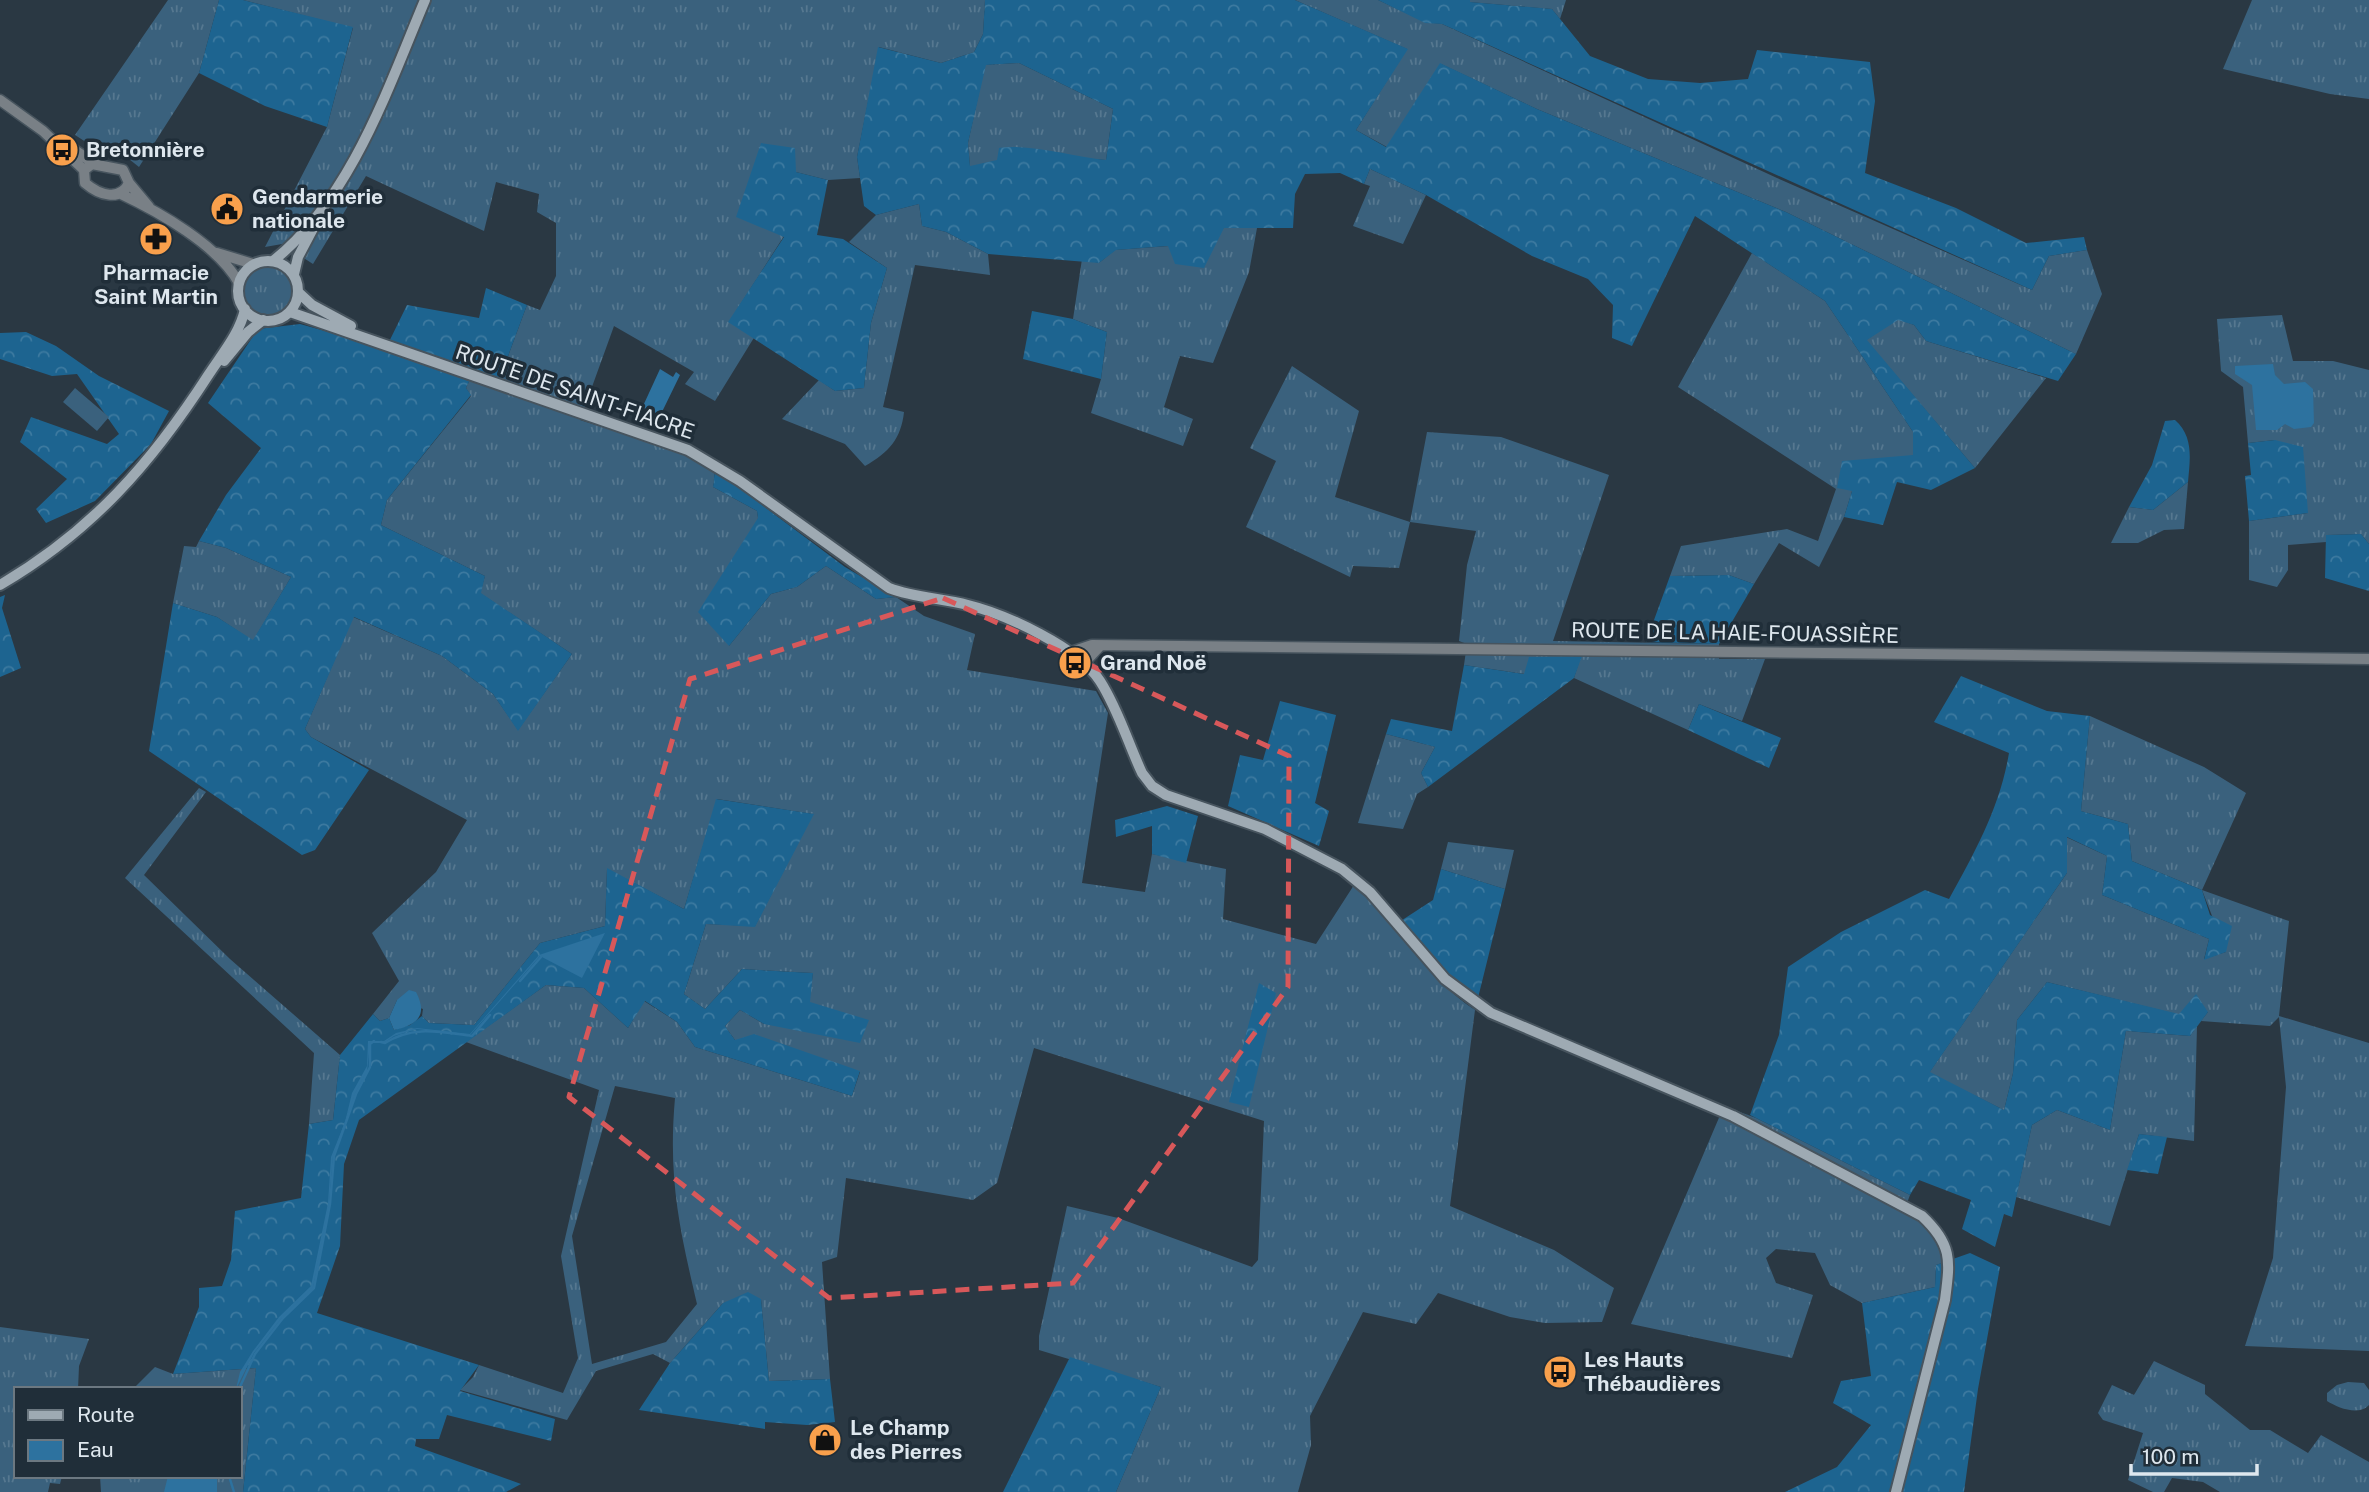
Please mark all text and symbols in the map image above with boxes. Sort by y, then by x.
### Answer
bus stop icon: Bretonnière [43,131,81,169]
place label: Bretonnière [86,137,205,162]
place label: Gendarmerie nationale [252,184,383,233]
public building icon: Gendarmerie nationale [208,190,246,228]
pharmacy icon: Pharmacie Saint Martin [137,220,175,258]
place label: Pharmacie Saint Martin [94,260,218,309]
street label: ROUTE DE SAINT-FIACRE [452,339,698,444]
street label: ROUTE DE LA HAIE-FOUASSIÈRE [1571,617,1899,648]
bus stop icon: Grand Noë [1056,644,1094,682]
place label: Grand Noë [1100,650,1207,675]
place label: Les Hauts Thébaudières [1584,1347,1721,1396]
bus stop icon: Les Hauts Thébaudières [1541,1353,1579,1391]
legend [14,1387,242,1478]
text: Route [77,1402,135,1427]
place label: Le Champ des Pierres [850,1415,962,1464]
shop icon: Le Champ des Pierres [806,1421,844,1459]
scale bar [2131,1432,2257,1476]
text: Eau [77,1437,114,1462]
text: 100 m [2142,1444,2199,1469]

